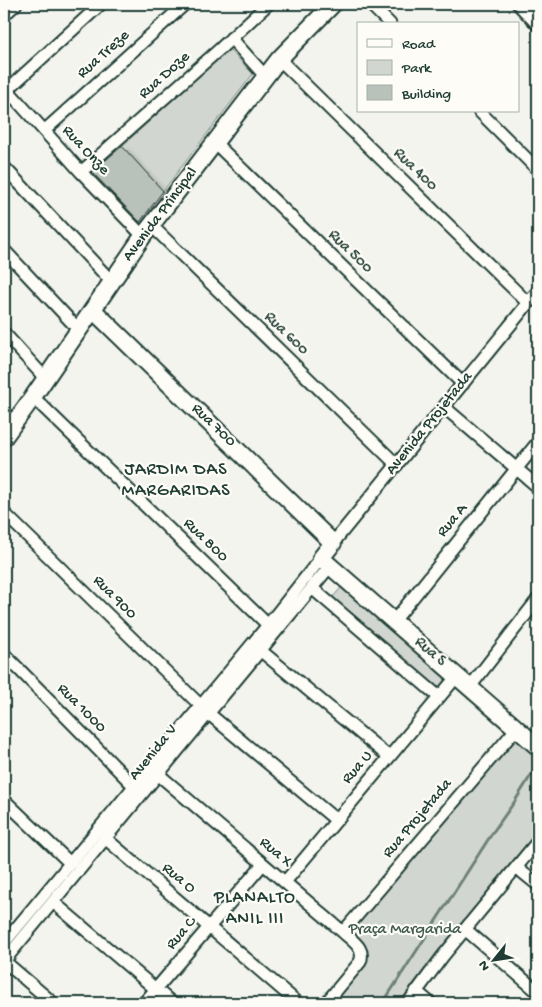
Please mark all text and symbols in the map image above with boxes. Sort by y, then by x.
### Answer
legend [357,22,520,112]
street label: Rua Treze [74,26,135,83]
text: Road [402,36,436,54]
street label: Rua Doze [135,47,195,104]
text: Park [401,60,432,78]
text: Building [401,86,451,104]
street label: Rua Onze [57,122,113,180]
street label: Rua 400 [389,144,441,196]
street label: Avenida Principal [120,164,202,266]
street label: Rua 500 [324,226,376,278]
street label: Rua 600 [260,308,312,360]
street label: Avenida Projetada [383,368,478,479]
street label: Rua 700 [187,400,239,452]
district label: JARDIM DAS MARGARIDAS [122,460,230,502]
street label: Rua A [434,499,473,542]
street label: Rua 800 [178,515,232,567]
street label: Rua 900 [88,572,140,624]
street label: Rua S [410,633,450,671]
street label: Rua 1000 [52,680,110,738]
street label: Avenida V [126,721,182,785]
street label: Rua U [339,747,377,789]
street label: Rua Projetada [379,775,457,863]
street label: Rua X [255,834,296,873]
street label: Rua O [157,859,199,899]
district label: PLANALTO ANIL III [213,888,296,930]
street label: Rua C [163,913,202,954]
park label: Praça Margarida [348,921,462,940]
north arrow [470,934,520,984]
text: N [475,957,495,973]

